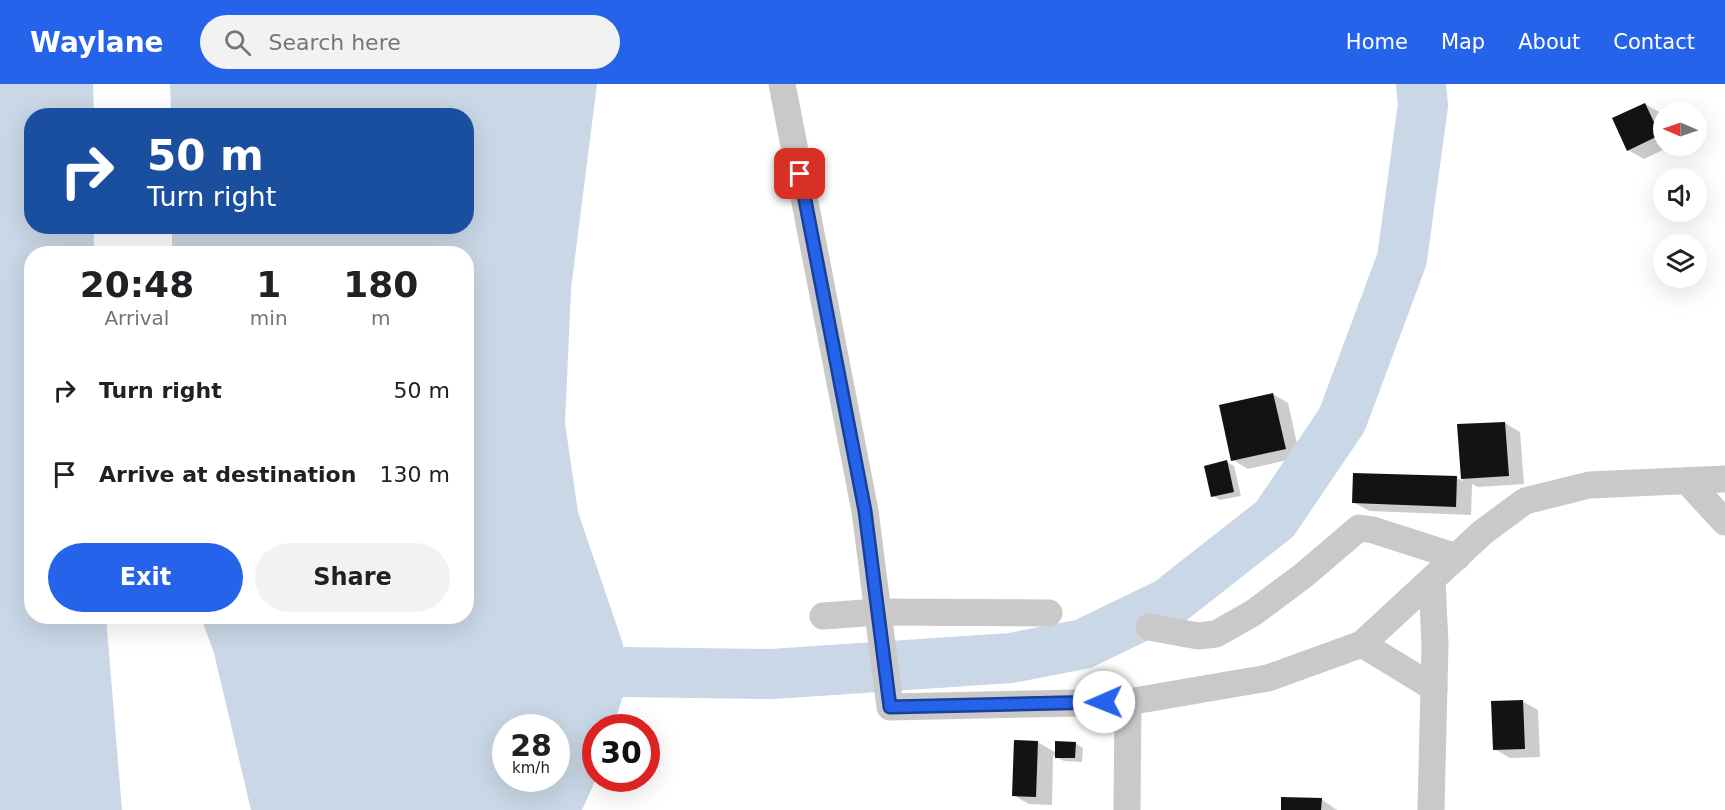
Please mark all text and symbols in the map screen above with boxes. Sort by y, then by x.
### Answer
search box [200,15,620,69]
text: Waylane [30,26,164,59]
icon: search [221,26,254,59]
text: Search here [269,30,401,55]
text: Home [1346,30,1408,54]
text: Map [1441,30,1485,54]
text: About [1518,30,1580,54]
text: Contact [1613,30,1695,54]
north arrow [1653,102,1707,156]
map controls [1653,102,1707,288]
text: 50 m [147,131,264,180]
icon: right [48,132,126,210]
pin [774,148,825,199]
icon: arrive [783,157,816,190]
button: sound [1653,168,1707,222]
text: Turn right [147,181,276,212]
button: layers [1653,234,1707,288]
text: 20:48 [80,264,194,305]
text: 1 [256,264,281,305]
text: 180 [343,264,418,305]
text: Arrival [104,306,169,330]
text: min [250,306,288,330]
text: m [371,306,391,330]
icon: right [48,374,81,407]
text: Turn right [99,378,222,403]
text: 50 m [394,378,450,403]
icon: arrive [48,458,81,491]
text: Arrive at destination [99,462,356,487]
text: 130 m [380,462,450,487]
button: Exit [48,543,243,612]
button: Share [255,543,450,612]
position arrow [1072,670,1136,734]
speed limit sign: 30 [582,714,660,792]
text: 28 [510,728,552,763]
text: km/h [512,759,550,777]

